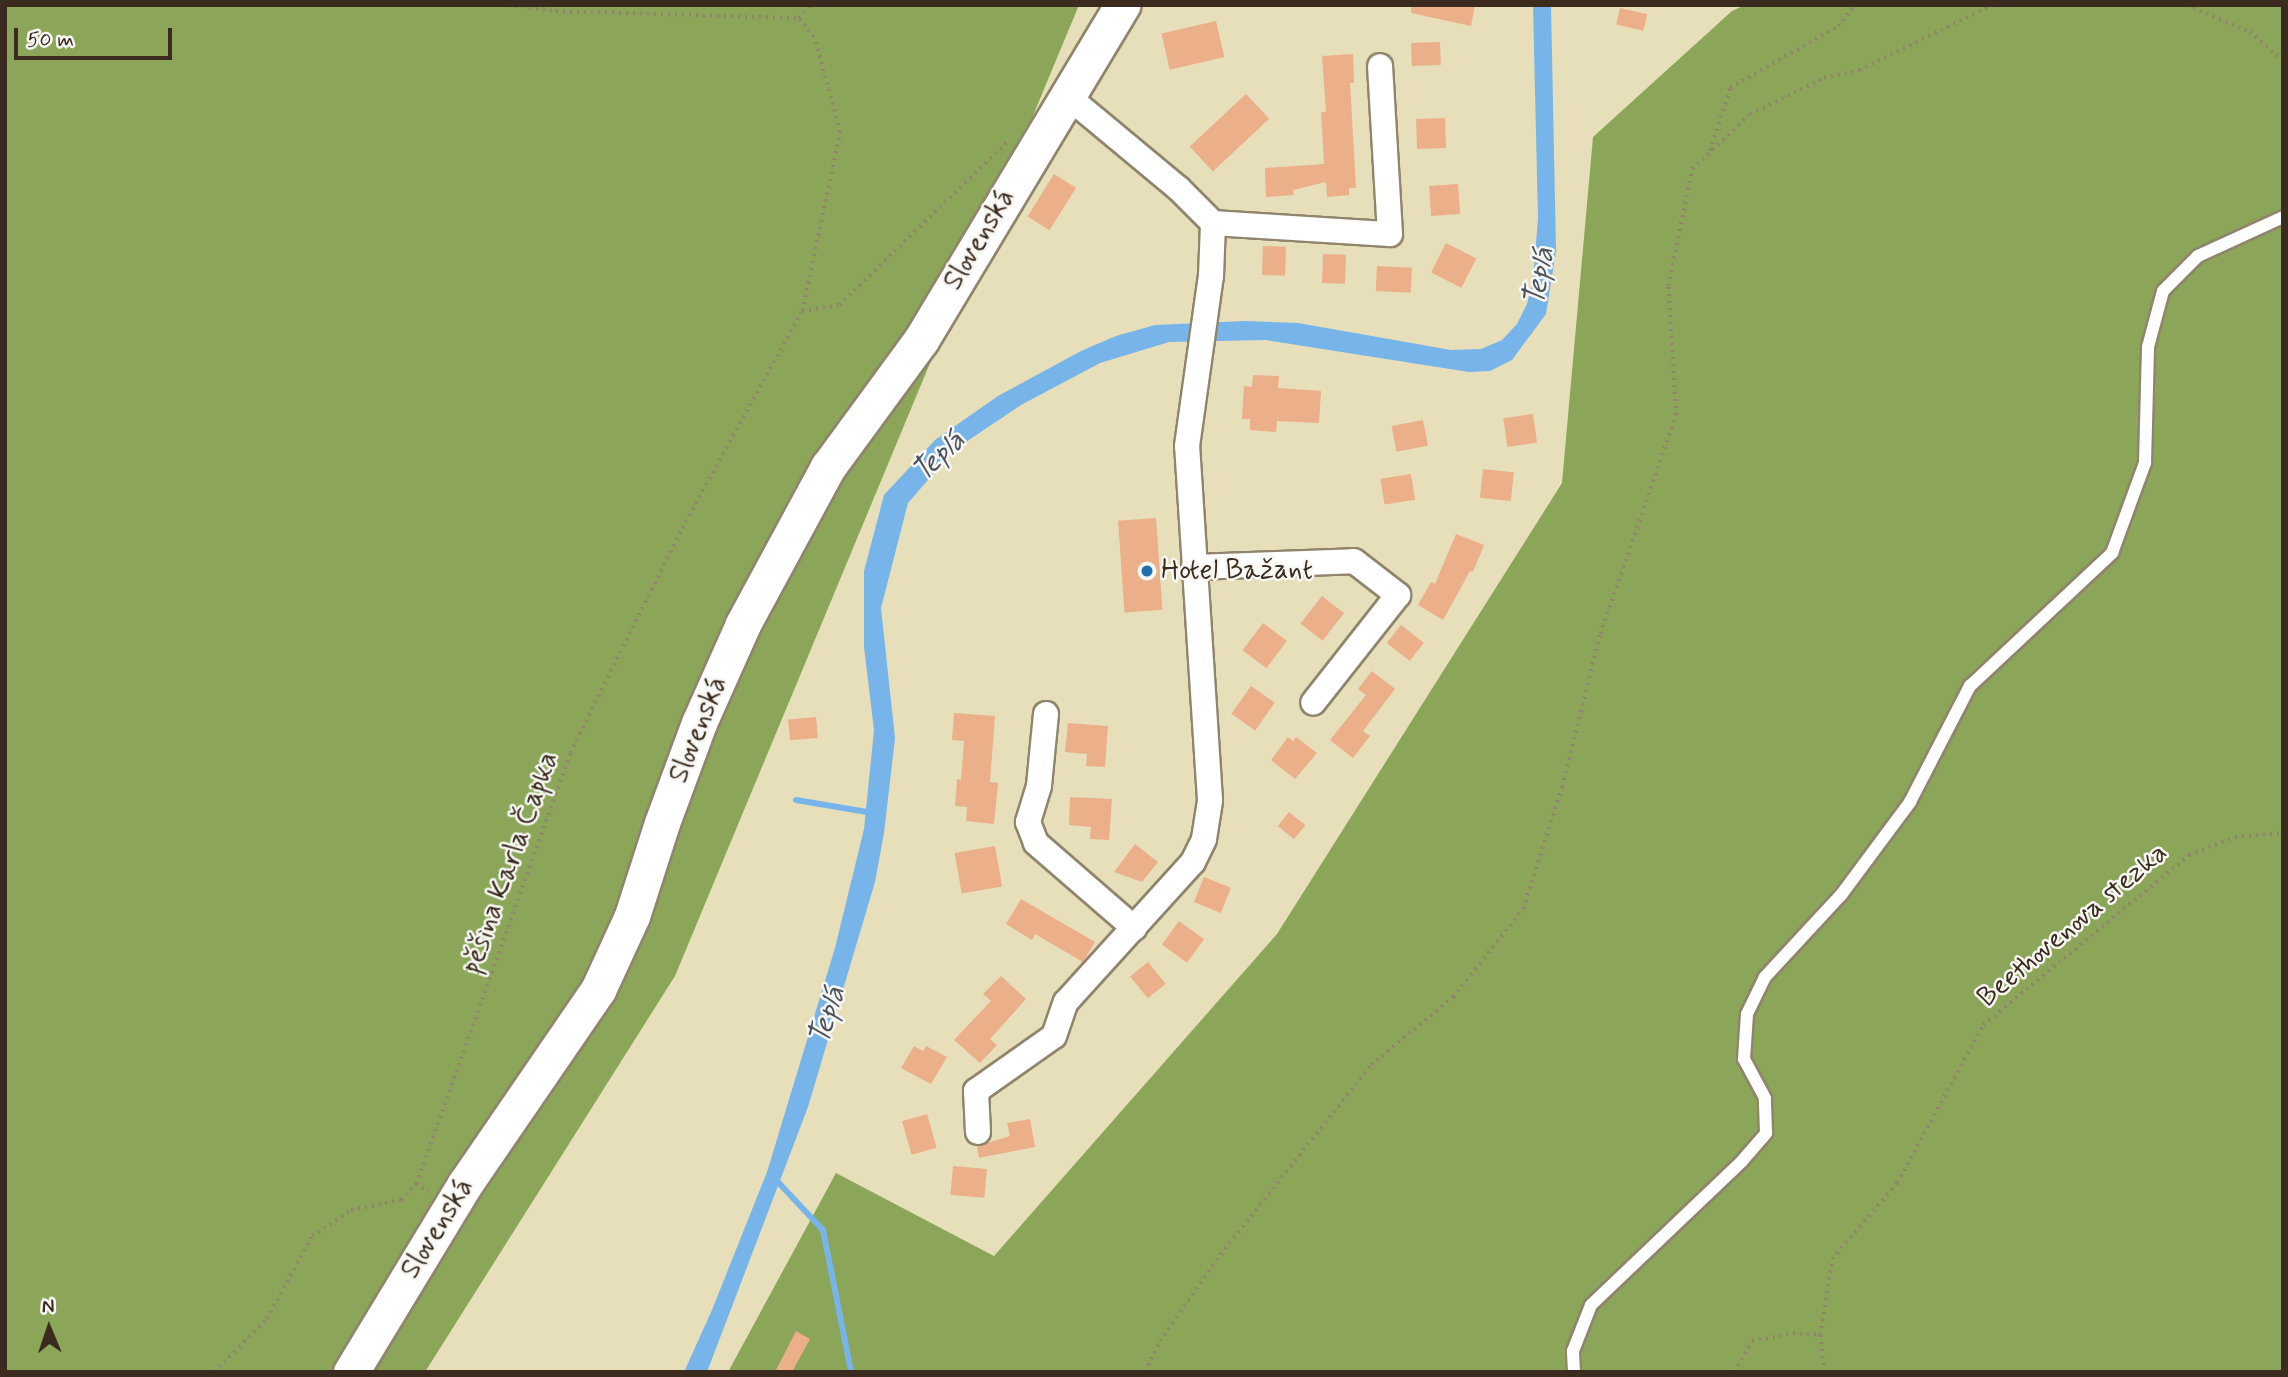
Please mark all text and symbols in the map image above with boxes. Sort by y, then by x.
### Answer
scale bar [18,14,175,58]
text: 50 m [27,26,74,54]
street label: Slovenská [937,183,1023,297]
water label: Teplá [1517,244,1563,310]
water label: Teplá [905,423,973,491]
place label: Hotel Bažant [1161,554,1310,588]
marker: Hotel Bažant [1139,563,1155,579]
street label: Slovenská [662,672,736,788]
street label: pěšina Karla Čapka [456,750,566,976]
street label: Beethovenova stezka [1971,837,2175,1015]
water label: Teplá [802,982,854,1050]
street label: Slovenská [394,1173,482,1285]
north arrow [14,1293,84,1363]
text: N [41,1294,55,1319]

